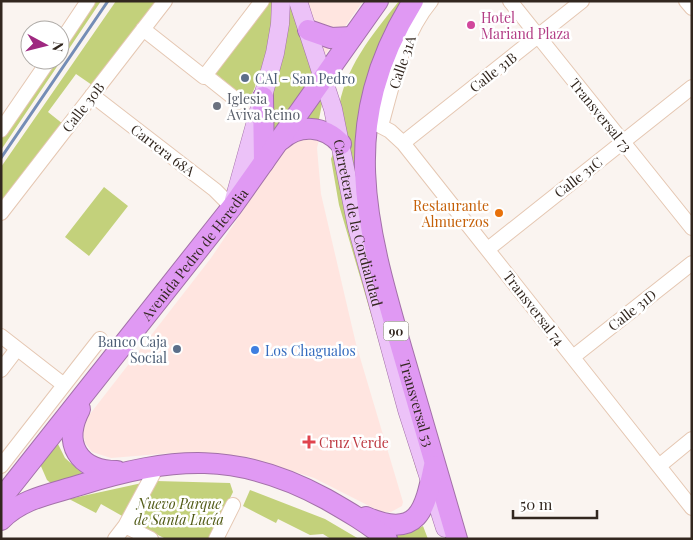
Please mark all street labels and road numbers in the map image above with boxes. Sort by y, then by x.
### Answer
street label: Calle 31A [384,33,420,91]
street label: Calle 31B [465,47,521,96]
street label: Transversal 73 [566,74,636,156]
street label: Calle 30B [58,78,109,136]
street label: Carrera 68A [127,120,199,180]
street label: Carretera de la Cordialidad [330,137,388,308]
street label: Calle 31C [550,152,606,202]
street label: Avenida Pedro de Heredia [136,184,252,325]
street label: Transversal 74 [499,267,569,349]
street label: Calle 31D [604,285,660,335]
road number: 90 [384,322,408,341]
street label: Transversal 53 [396,358,439,449]

